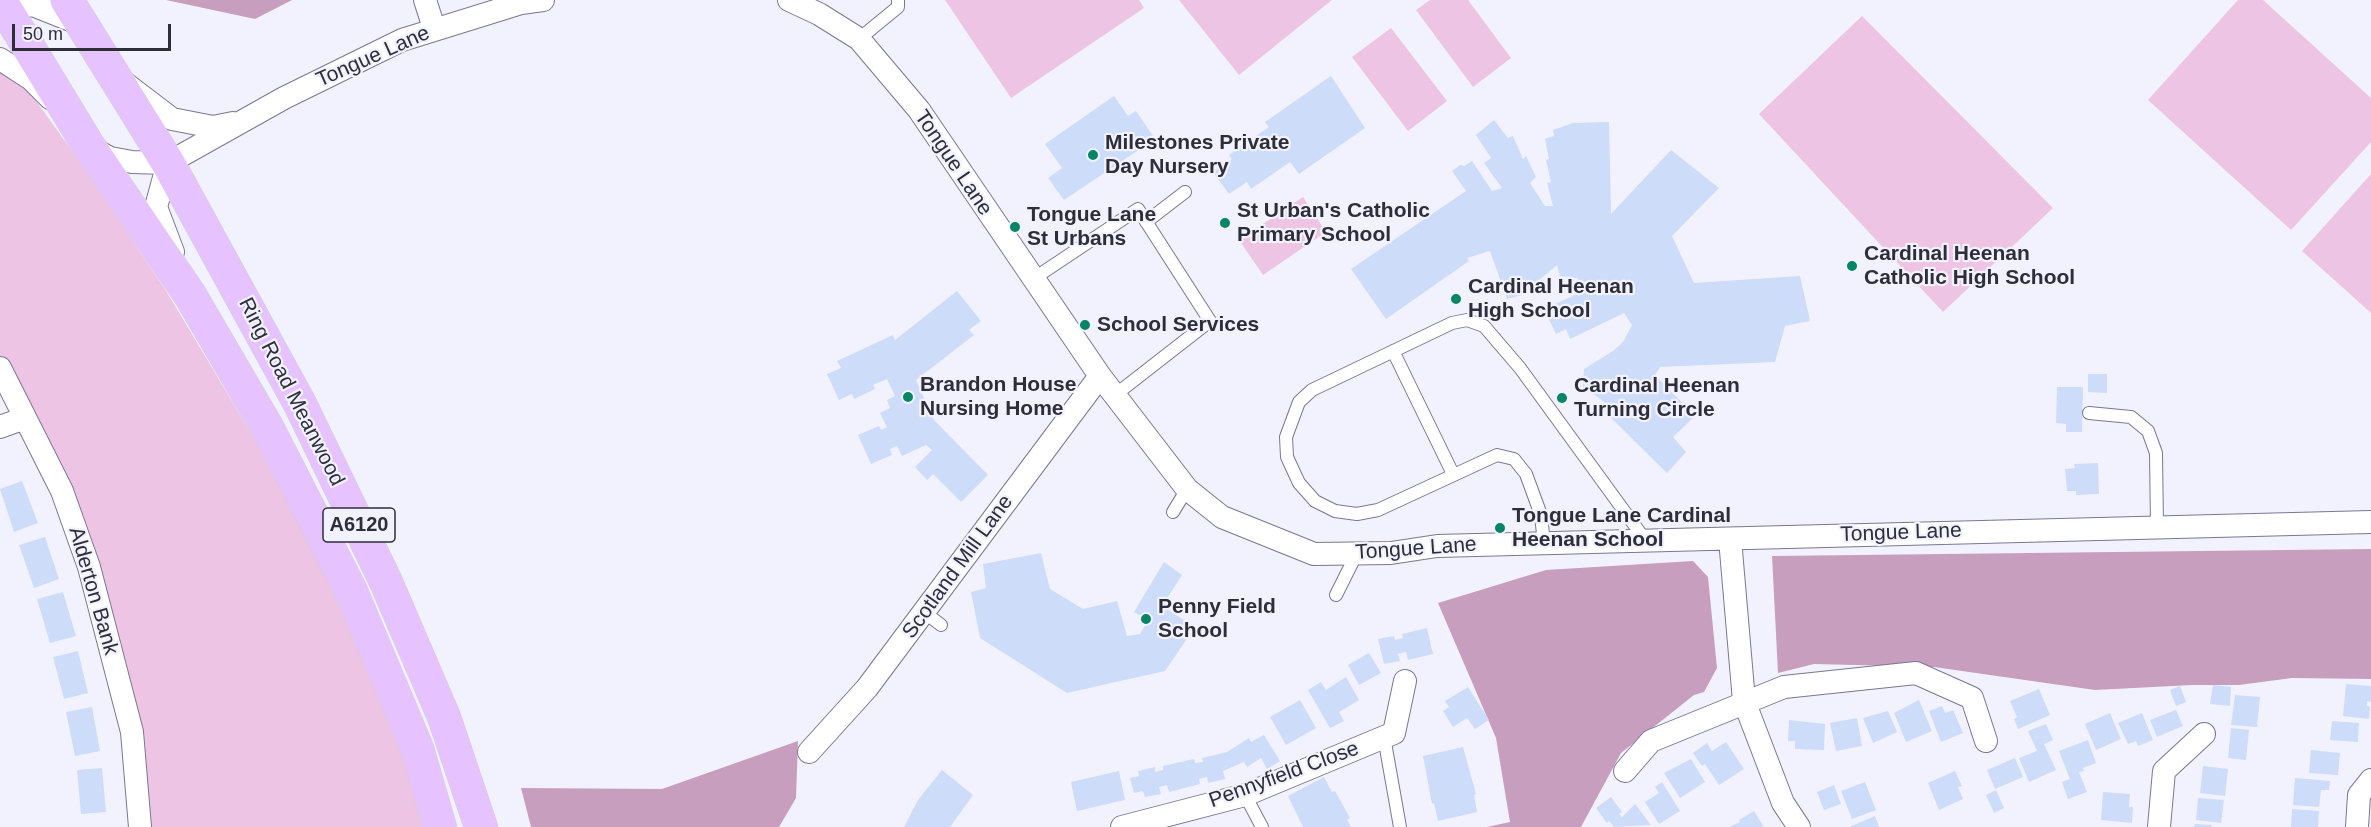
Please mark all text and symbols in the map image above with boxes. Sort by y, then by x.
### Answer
scale bar [15,12,174,50]
street label: Tongue Lane [312,21,434,93]
text: 50 m [23,24,63,44]
street label: Tongue Lane [909,106,997,220]
place label: Milestones Private Day Nursery [1105,130,1289,180]
marker: Milestones Private Day Nursery [1086,148,1100,162]
place label: St Urban's Catholic Primary School [1237,198,1430,248]
place label: Tongue Lane St Urbans [1027,202,1156,252]
marker: St Urban's Catholic Primary School [1218,216,1232,230]
marker: Tongue Lane St Urbans [1008,220,1022,234]
place label: Cardinal Heenan Catholic High School [1864,241,2075,291]
marker: Cardinal Heenan Catholic High School [1845,259,1859,273]
place label: Cardinal Heenan High School [1468,274,1634,324]
marker: Cardinal Heenan High School [1449,292,1463,306]
street label: Ring Road Meanwood [233,294,349,490]
place label: School Services [1097,312,1259,338]
marker: School Services [1078,318,1092,332]
place label: Brandon House Nursing Home [920,372,1076,422]
place label: Cardinal Heenan Turning Circle [1574,373,1740,423]
marker: Brandon House Nursing Home [901,390,915,404]
marker: Cardinal Heenan Turning Circle [1555,391,1569,405]
street label: Scotland Mill Lane [897,490,1019,644]
place label: Tongue Lane Cardinal Heenan School [1512,503,1731,553]
road number: A6120 [323,508,395,542]
street label: Tongue Lane [1840,518,1962,548]
marker: Tongue Lane Cardinal Heenan School [1493,521,1507,535]
street label: Alderton Bank [63,524,123,658]
street label: Tongue Lane [1355,532,1477,566]
place label: Penny Field School [1158,594,1276,644]
marker: Penny Field School [1139,612,1153,626]
street label: Pennyfield Close [1206,736,1362,814]

